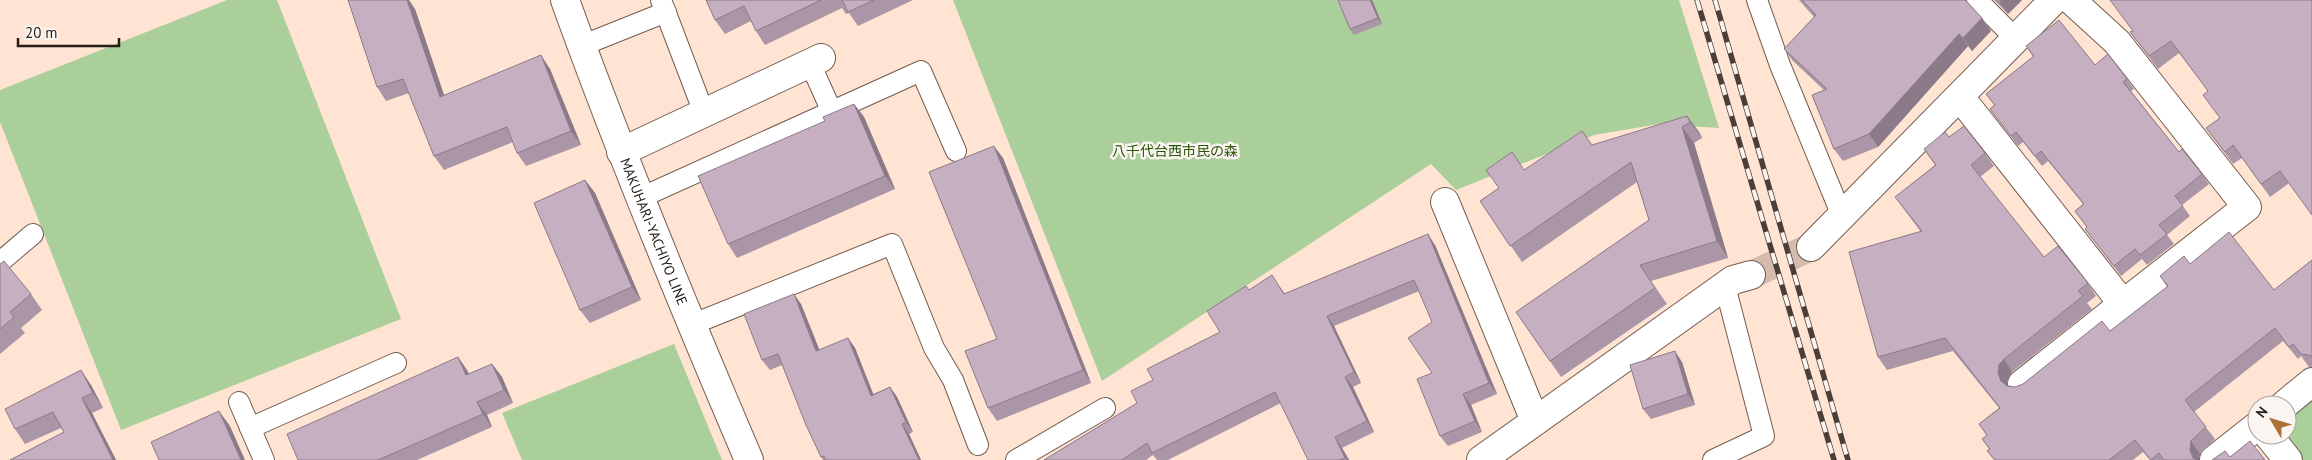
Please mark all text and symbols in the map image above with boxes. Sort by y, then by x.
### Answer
scale bar [18,15,119,47]
text: 20 m [25,23,58,42]
park label: 八千代台西市民の森 [1112,142,1238,160]
street label: MAKUHARI-YACHIYO LINE [616,155,692,308]
north arrow [2247,395,2297,445]
text: N [2252,403,2272,421]

